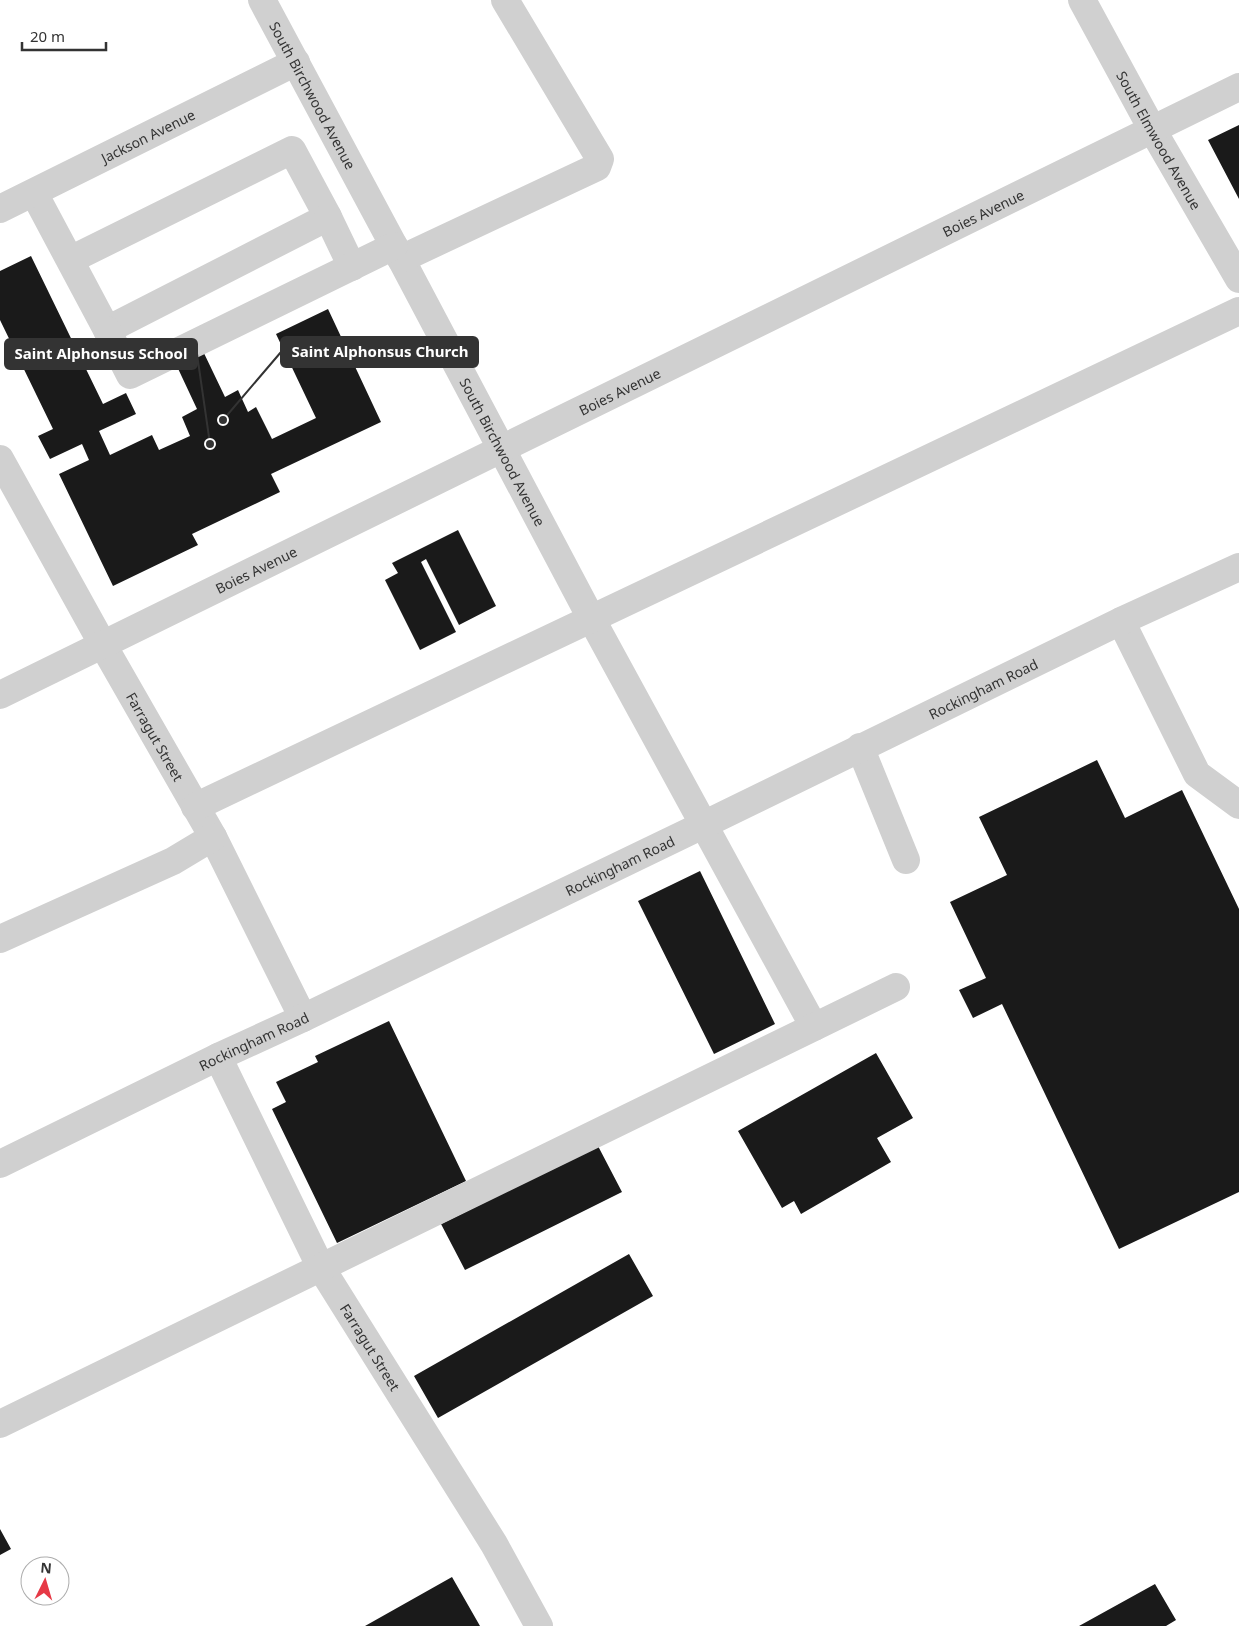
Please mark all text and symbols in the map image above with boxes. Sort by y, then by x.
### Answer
street label: South Birchwood Avenue [266,18,361,173]
scale bar [22,20,106,52]
text: 20 m [30,26,65,46]
street label: South Elmwood Avenue [1113,67,1206,213]
street label: Jackson Avenue [96,104,198,168]
street label: Boies Avenue [939,185,1027,241]
callout: Saint Alphonsus Church [281,337,478,367]
callout: Saint Alphonsus School [5,339,197,369]
text: Saint Alphonsus Church [292,341,468,361]
text: Saint Alphonsus School [15,343,187,363]
street label: Boies Avenue [575,363,664,419]
street label: South Birchwood Avenue [456,374,550,529]
street label: Boies Avenue [212,541,300,598]
street label: Rockingham Road [925,654,1041,723]
street label: Farragut Street [122,689,188,784]
street label: Rockingham Road [562,831,678,900]
street label: Rockingham Road [195,1007,312,1075]
street label: Farragut Street [336,1300,405,1394]
north arrow [20,1556,70,1606]
text: N [40,1558,53,1578]

